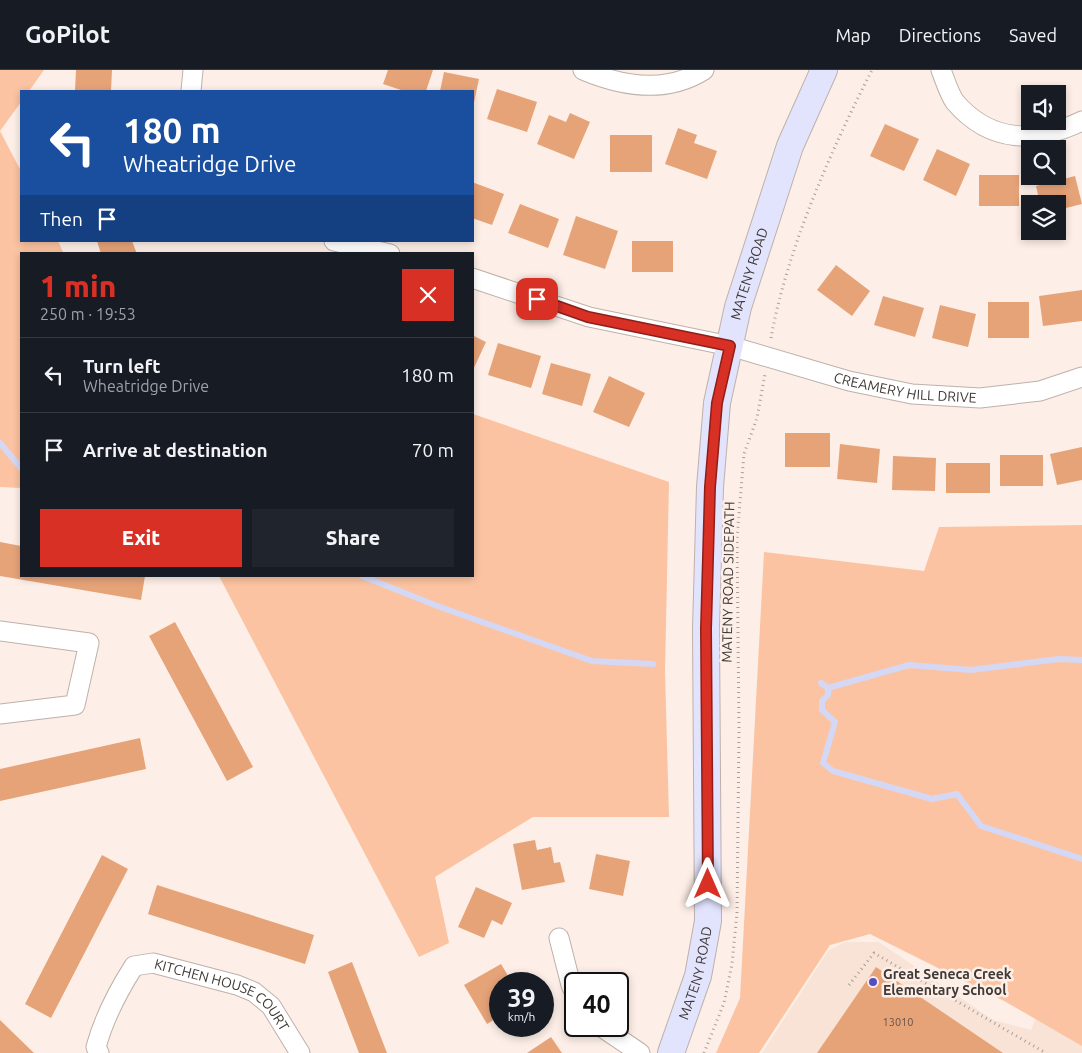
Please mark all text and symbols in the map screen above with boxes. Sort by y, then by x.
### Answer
text: GoPilot [25,21,110,48]
text: Map [835,25,871,45]
text: Directions [899,25,981,45]
text: Saved [1009,25,1057,45]
map controls [1021,85,1066,240]
button: sound [1021,85,1066,130]
icon: left [40,110,105,175]
text: 180 m [123,110,221,150]
button: search [1021,140,1066,185]
text: Wheatridge Drive [123,151,296,176]
button: layers [1021,195,1066,240]
icon: arrive [93,205,121,233]
text: Then [40,208,83,230]
street label: MATENY ROAD [727,226,771,322]
text: 1 min [40,269,116,303]
button: close [402,269,454,321]
pin [516,278,558,320]
icon: arrive [523,285,551,313]
text: 250 m · 19:53 [40,305,136,323]
text: Turn left [83,355,161,377]
icon: left [40,361,68,389]
text: 180 m [401,364,454,386]
street label: CREAMERY HILL DRIVE [832,369,977,406]
text: Wheatridge Drive [83,377,209,395]
icon: arrive [40,436,68,464]
text: Arrive at destination [83,439,268,461]
text: 70 m [412,439,454,461]
street label: MATENY ROAD SIDEPATH [719,501,737,663]
button: Exit [40,509,242,567]
button: Share [252,509,454,567]
position arrow [681,857,733,909]
street label: MATENY ROAD [675,925,715,1022]
street label: KITCHEN HOUSE COURT [153,956,292,1034]
place label: Great Seneca Creek Elementary School [883,966,1012,998]
speed limit sign: 40 [564,972,629,1037]
marker: Great Seneca Creek Elementary School [867,976,879,988]
text: 39 [507,984,536,1012]
text: km/h [508,1010,535,1023]
house number: 13010 [882,1016,914,1028]

